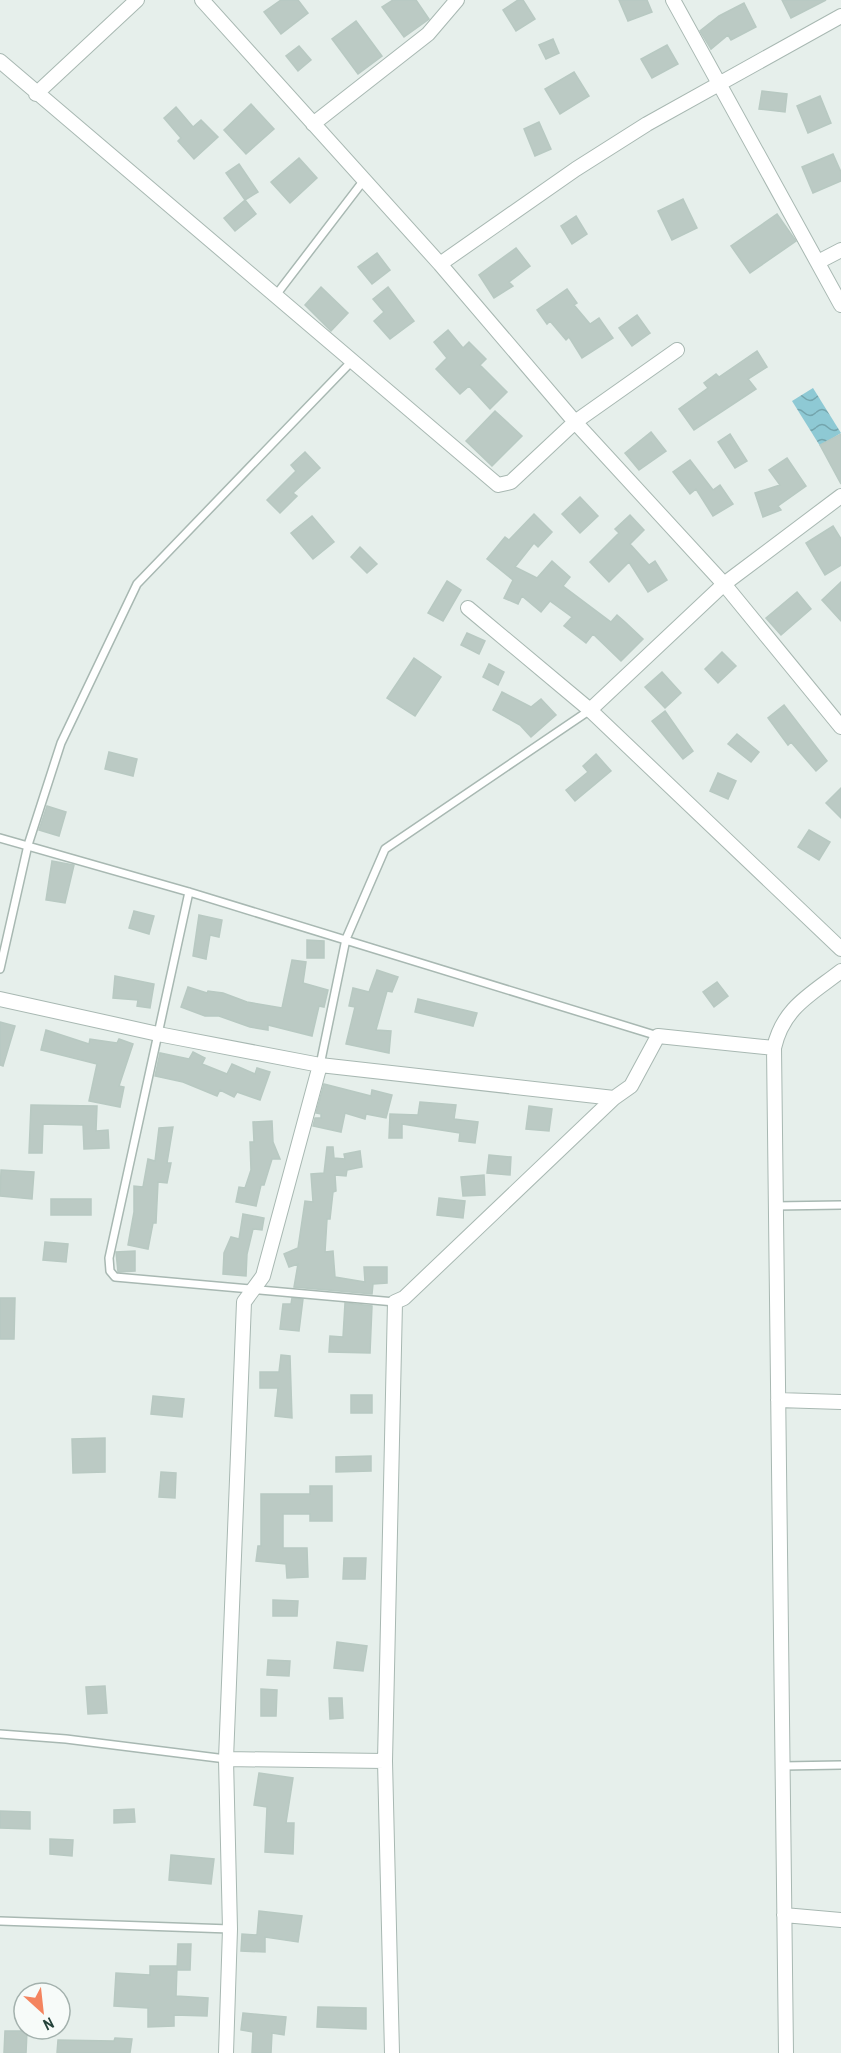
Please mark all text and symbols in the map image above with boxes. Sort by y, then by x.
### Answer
north arrow [12,1981,72,2041]
text: N [40,2012,58,2036]

